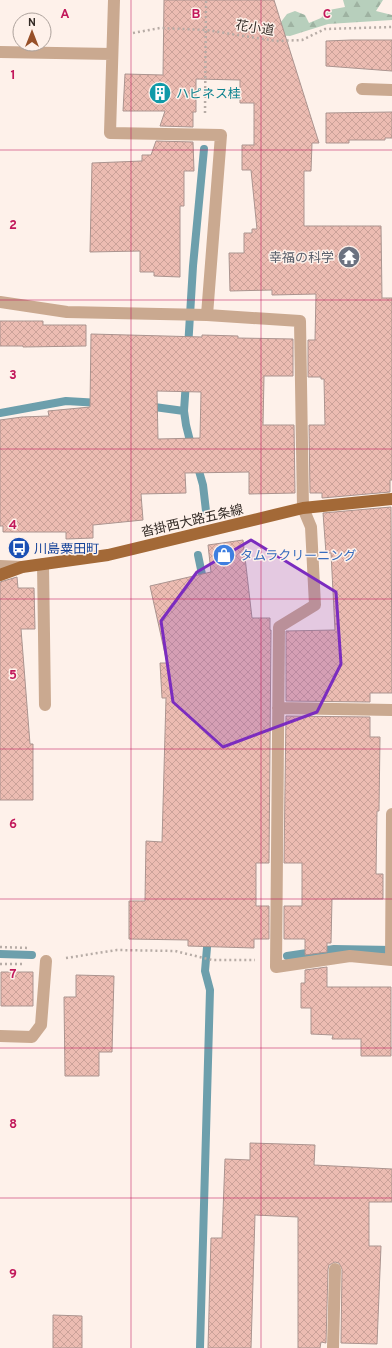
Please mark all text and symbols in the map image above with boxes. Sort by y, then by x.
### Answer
text: A [60,7,70,23]
text: B [192,7,201,23]
text: C [323,7,331,23]
north arrow [12,12,52,52]
text: N [28,16,36,30]
street label: 花小道 [234,18,275,40]
text: 1 [10,68,16,84]
building icon: ハピネス桂 [147,80,173,106]
place label: ハピネス桂 [176,87,241,103]
text: 2 [9,218,17,234]
temple icon: 幸福の科学 [336,244,362,270]
place label: 幸福の科学 [269,250,334,267]
text: 3 [9,368,17,384]
street label: 沓掛西大路五条線 [140,501,245,541]
text: 4 [9,518,17,534]
bus stop icon: 川島粟田町 [6,535,32,561]
place label: 川島粟田町 [34,542,99,558]
shop icon: タムラクリーニング [211,542,237,568]
place label: タムラクリーニング [240,549,356,565]
text: 5 [9,668,17,684]
text: 6 [9,817,17,833]
text: 7 [10,967,17,983]
text: 8 [9,1117,17,1133]
text: 9 [9,1267,17,1283]

